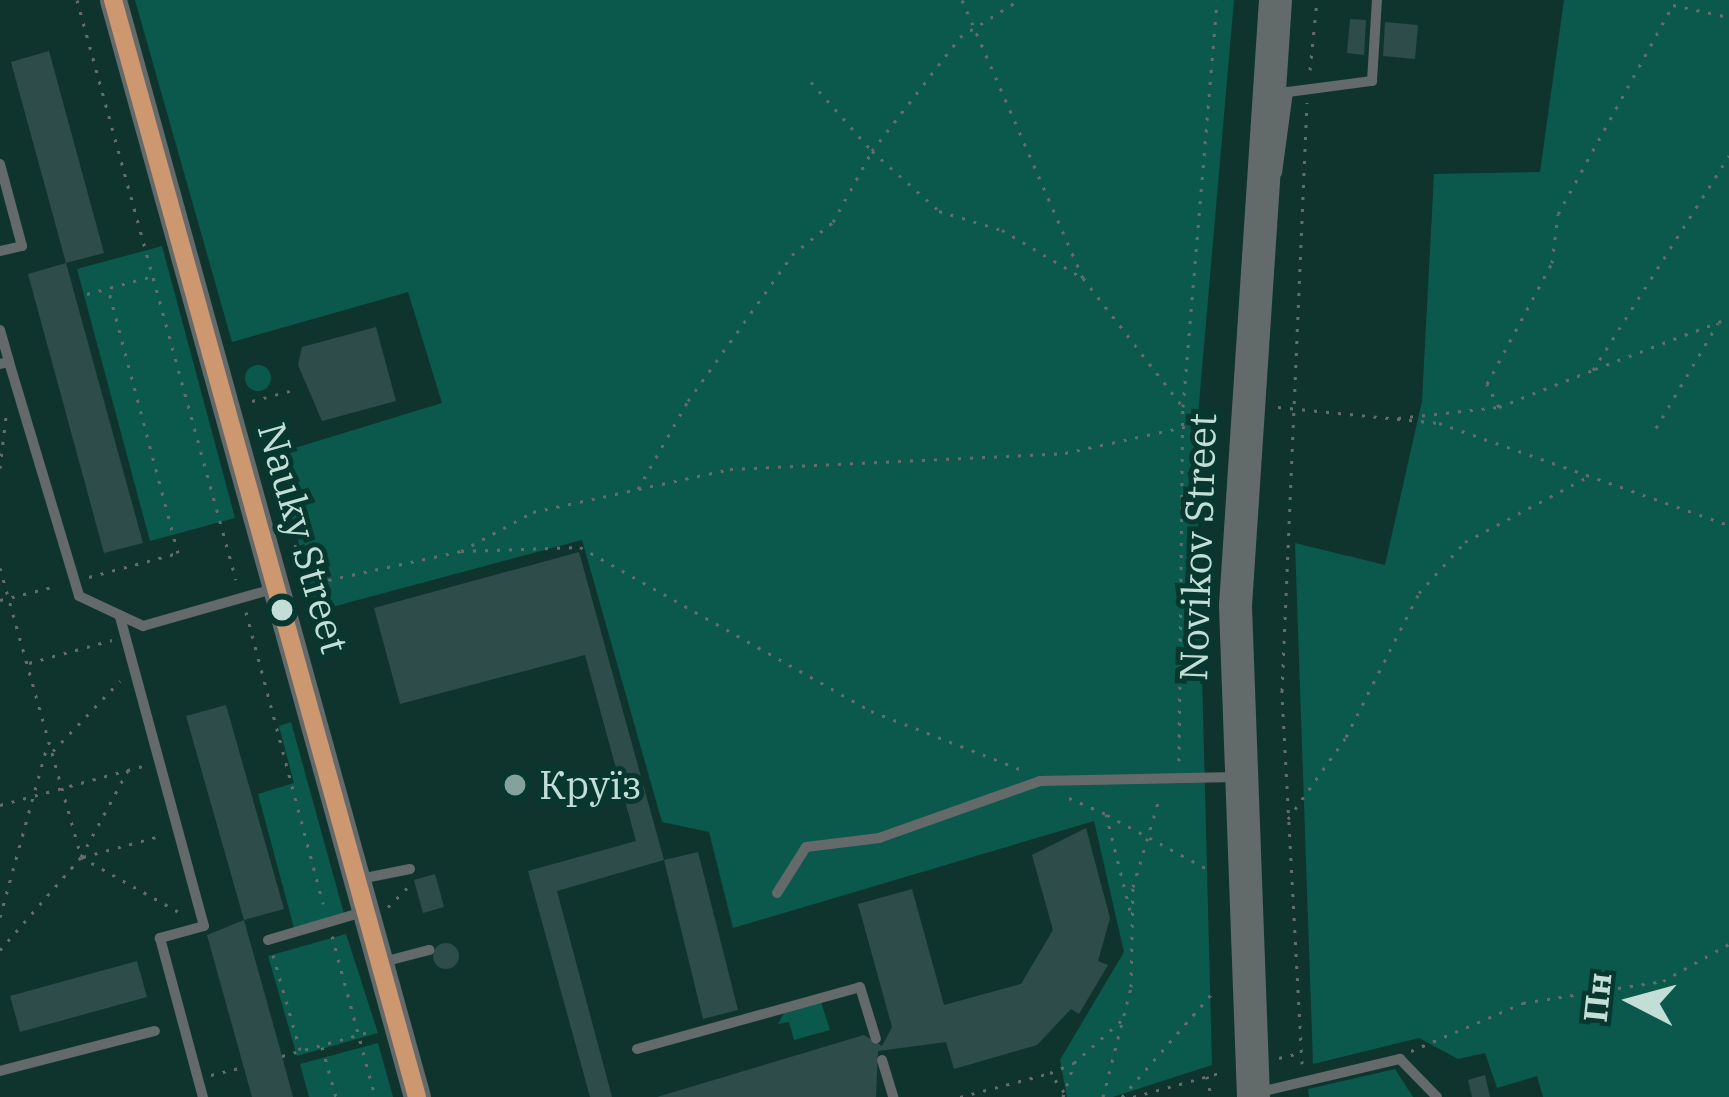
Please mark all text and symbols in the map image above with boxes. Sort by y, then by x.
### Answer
street label: Novikov Street [1170,412,1226,682]
street label: Nauky Street [248,417,358,659]
unlabelled marker [271,599,293,621]
place label: Круїз [539,762,642,808]
marker: Круїз [502,772,528,798]
north arrow [1573,941,1693,1061]
text: Пн [1573,970,1621,1024]

